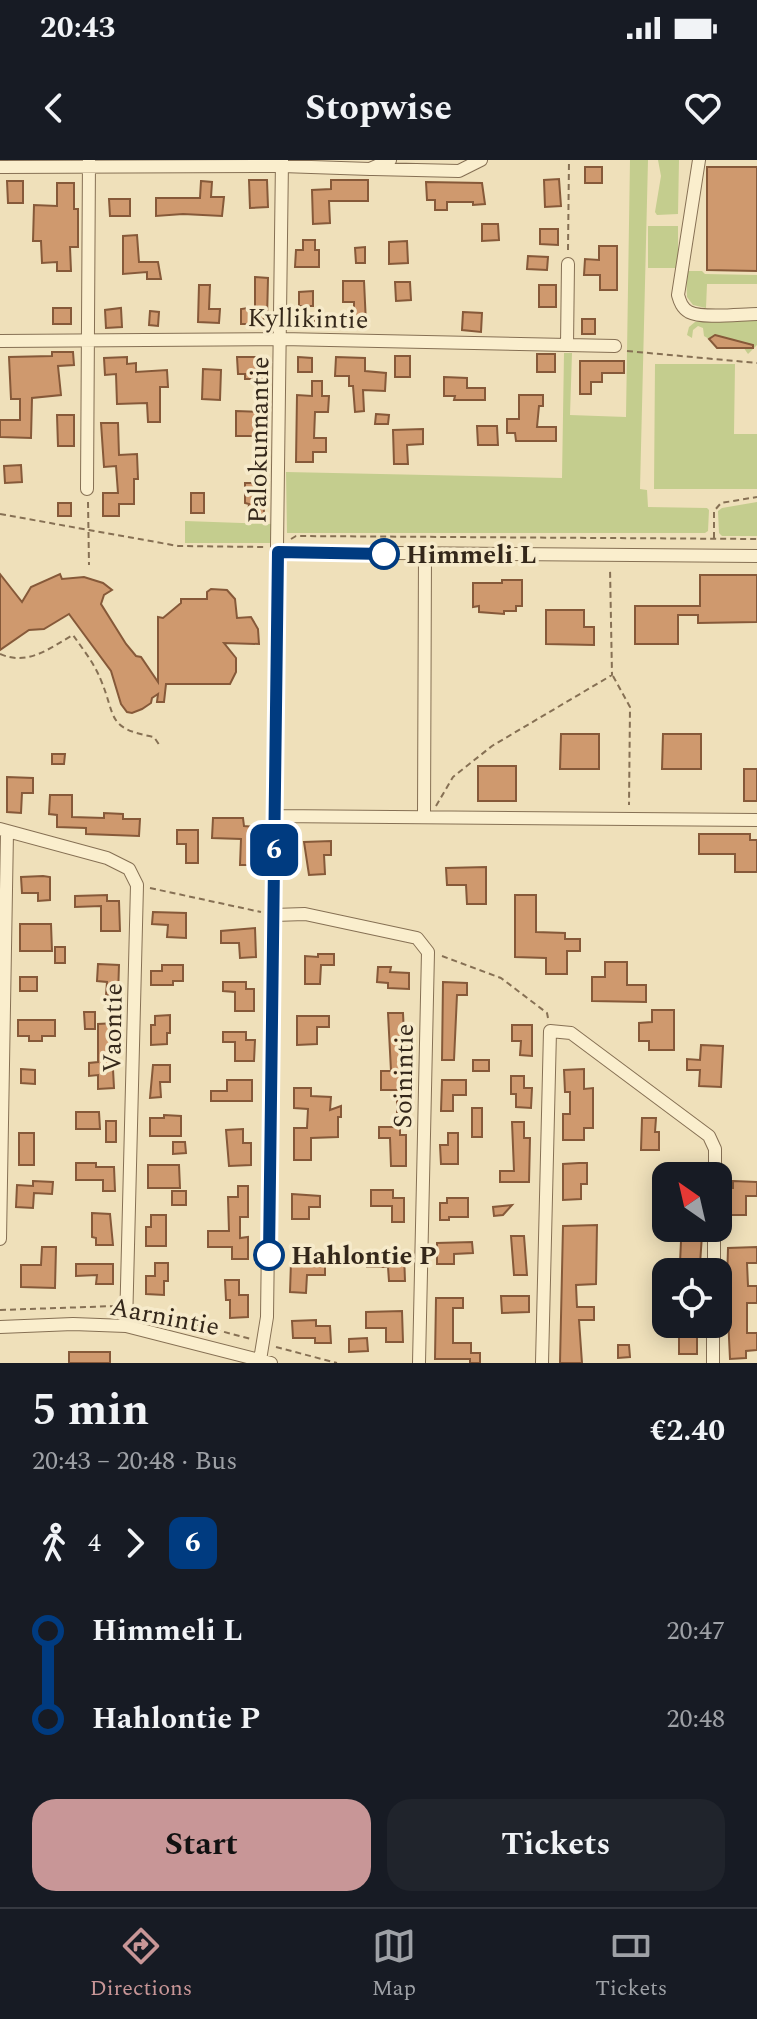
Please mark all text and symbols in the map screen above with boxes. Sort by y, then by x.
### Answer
text: 20:43 [40,5,115,51]
text: Stopwise [305,81,452,136]
icon: back [32,86,76,130]
icon: heart [681,86,725,130]
street label: Kyllikintie [247,298,369,340]
street label: Palokunnantie [238,356,280,524]
place label: Himmeli L [406,535,537,575]
marker: Himmeli L [369,539,399,569]
line badge: 6 [248,824,300,876]
text: 6 [266,828,282,871]
street label: Vaontie [92,983,134,1073]
street label: Soinintie [383,1023,425,1129]
north arrow [652,1162,732,1242]
map controls [652,1162,732,1338]
place label: Hahlontie P [291,1236,437,1276]
marker: Hahlontie P [254,1240,284,1270]
button: locate [652,1258,732,1338]
street label: Aarnintie [107,1287,223,1347]
text: 5 min [32,1377,149,1444]
text: €2.40 [650,1408,725,1454]
text: 20:43 – 20:48 · Bus [32,1441,237,1481]
icon: walk [32,1521,76,1565]
icon: forward [113,1521,157,1565]
text: 6 [185,1521,201,1564]
text: 4 [88,1523,101,1563]
text: Himmeli L [92,1608,243,1654]
text: 20:47 [666,1611,725,1651]
text: Hahlontie P [92,1696,260,1742]
text: 20:48 [666,1699,725,1739]
button: Start [32,1799,371,1891]
button: Tickets [387,1799,725,1891]
tab: Directions [90,1924,192,2005]
tab: Map [372,1924,416,2005]
tab: Tickets [595,1924,667,2005]

